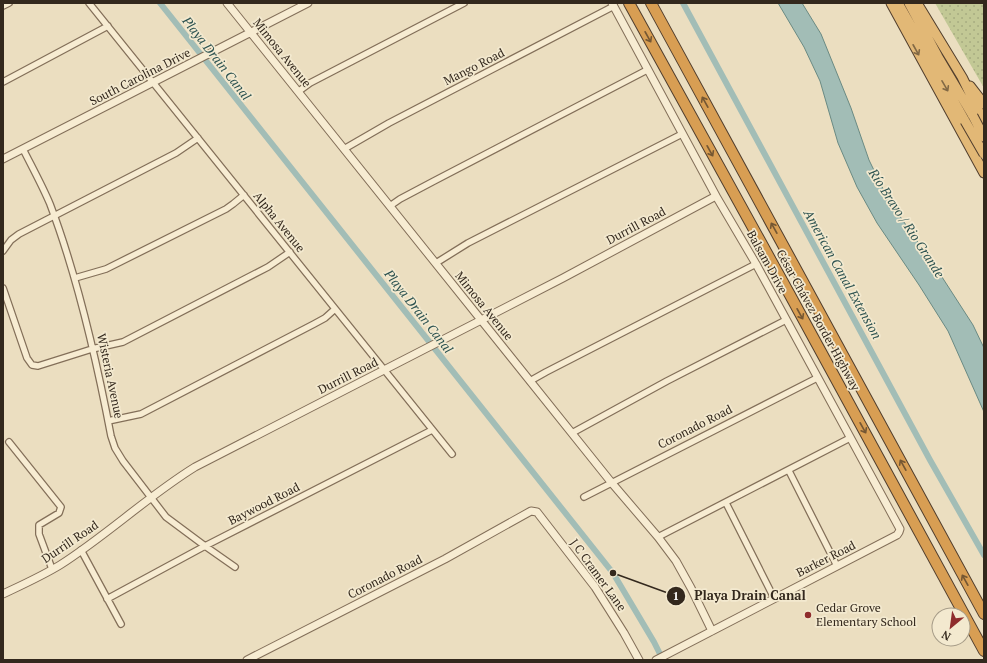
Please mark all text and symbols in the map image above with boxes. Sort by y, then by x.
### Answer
water label: Playa Drain Canal [178,11,256,104]
street label: Mimosa Avenue [250,15,315,90]
one-way arrow [644,31,652,43]
one-way arrow [913,43,920,55]
street label: South Carolina Drive [87,45,193,109]
street label: Mango Road [441,45,507,88]
one-way arrow [942,80,950,92]
one-way arrow [700,96,708,108]
one-way arrow [707,145,715,157]
water label: Río Bravo / Rio Grande [864,164,949,281]
street label: Alpha Avenue [250,188,308,255]
street label: Durrill Road [603,203,668,247]
water label: American Canal Extension [799,205,886,342]
one-way arrow [769,223,777,235]
street label: Balsam Drive [744,227,791,296]
street label: César Chávez Border Highway [773,247,864,394]
water label: Playa Drain Canal [380,264,458,357]
street label: Mimosa Avenue [452,268,517,343]
one-way arrow [797,308,805,320]
street label: Wisteria Avenue [94,332,127,420]
street label: Durrill Road [315,354,380,397]
street label: Coronado Road [655,401,735,452]
one-way arrow [859,422,867,434]
one-way arrow [899,460,906,472]
street label: Baywood Road [226,479,302,528]
street label: Durrill Road [39,517,101,566]
street label: J C Cramer Lane [567,536,630,614]
street label: Barker Road [794,537,858,580]
street label: Coronado Road [345,551,425,602]
one-way arrow [961,574,969,586]
callout: Playa Drain Canal [666,583,813,608]
text: Playa Drain Canal [694,586,806,604]
text: 1 [673,588,679,603]
place label: Cedar Grove Elementary School [816,600,917,629]
north arrow [931,607,971,647]
marker: Cedar Grove Elementary School [803,610,813,620]
text: N [939,627,953,644]

